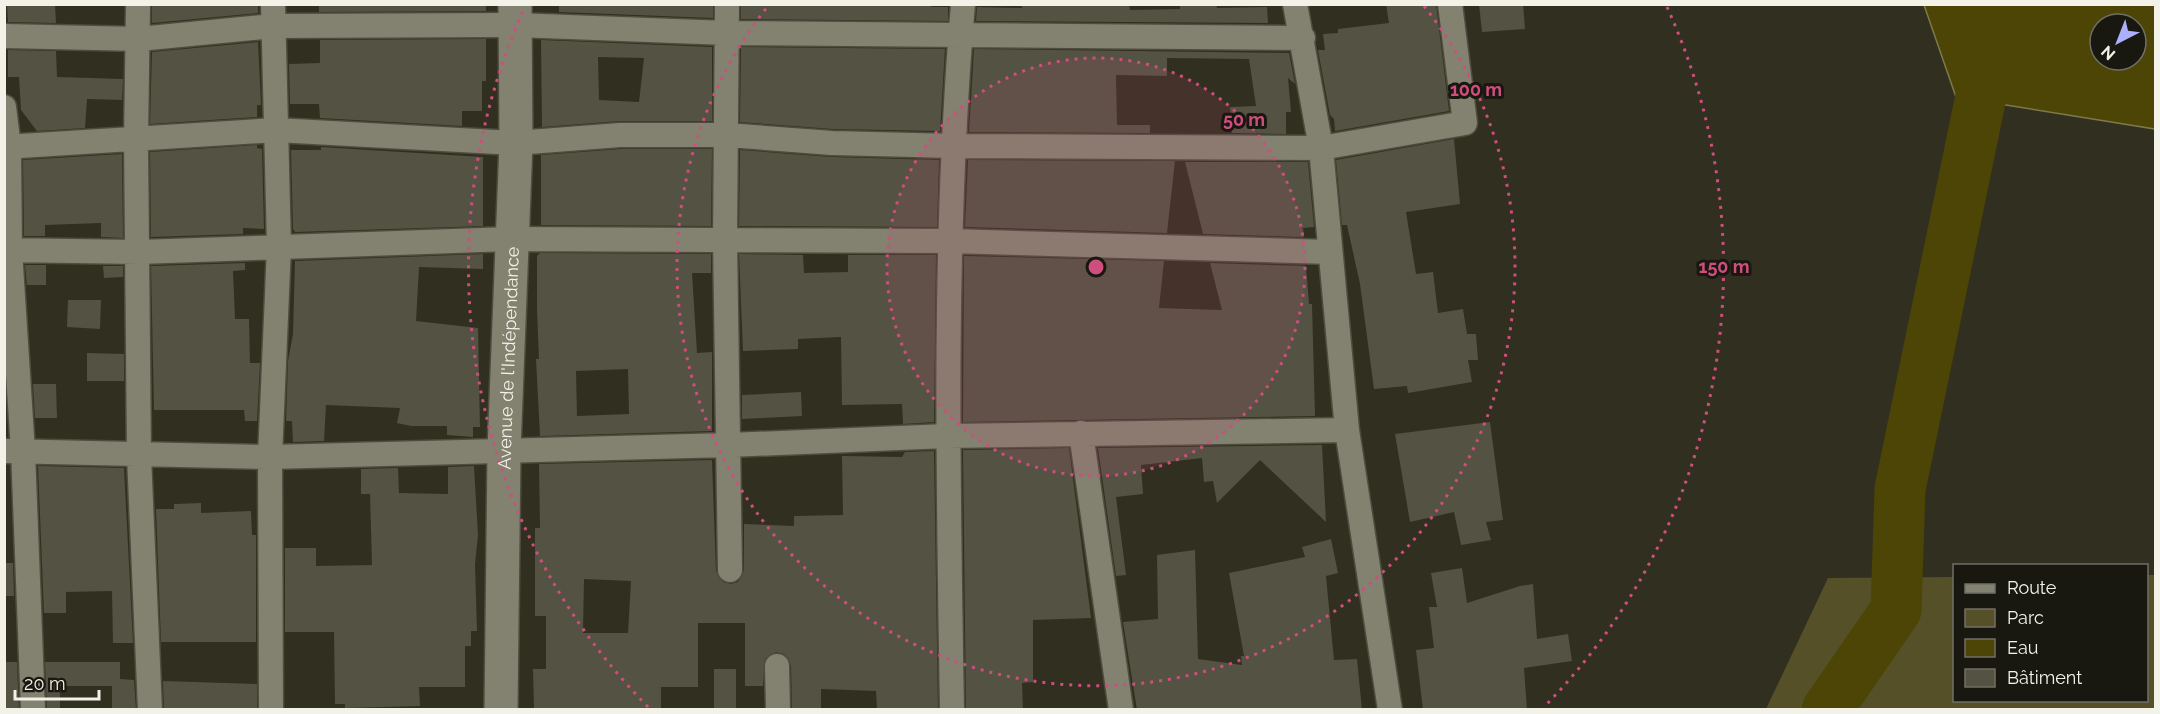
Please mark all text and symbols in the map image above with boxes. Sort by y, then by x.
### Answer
north arrow [2088,12,2148,72]
text: N [2097,42,2119,64]
text: 100 m [1450,79,1502,100]
text: 50 m [1223,109,1265,130]
street label: Avenue de l'Indépendance [493,246,522,470]
text: 150 m [1699,256,1750,277]
centre of rings [1086,257,1106,277]
legend [1953,564,2148,702]
text: Route [2007,577,2057,598]
text: Parc [2007,607,2044,628]
text: Eau [2007,637,2038,658]
scale bar [15,663,99,701]
text: Bâtiment [2007,667,2082,688]
text: 20 m [24,673,66,694]

